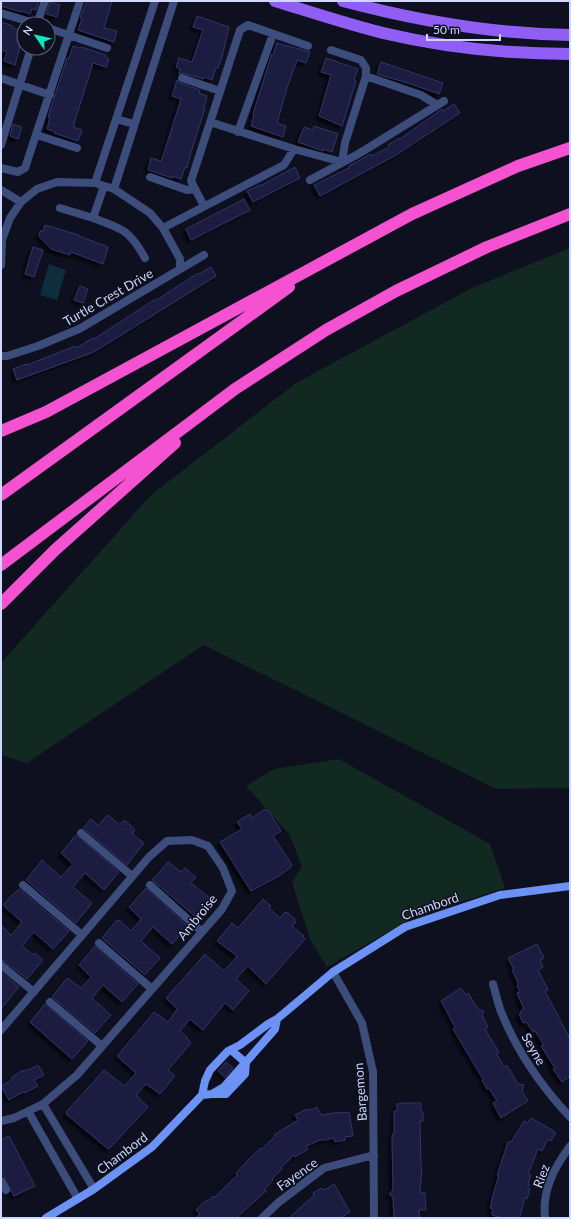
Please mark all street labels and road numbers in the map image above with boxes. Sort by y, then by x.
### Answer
street label: Turtle Crest Drive [60,265,156,329]
street label: Chambord [399,889,461,923]
street label: Ambroise [174,891,220,943]
street label: Seyne [518,1030,550,1068]
street label: Bargemon [350,1062,370,1122]
street label: Chambord [93,1129,151,1177]
street label: Fayence [273,1154,321,1194]
street label: Riez [529,1162,553,1190]

